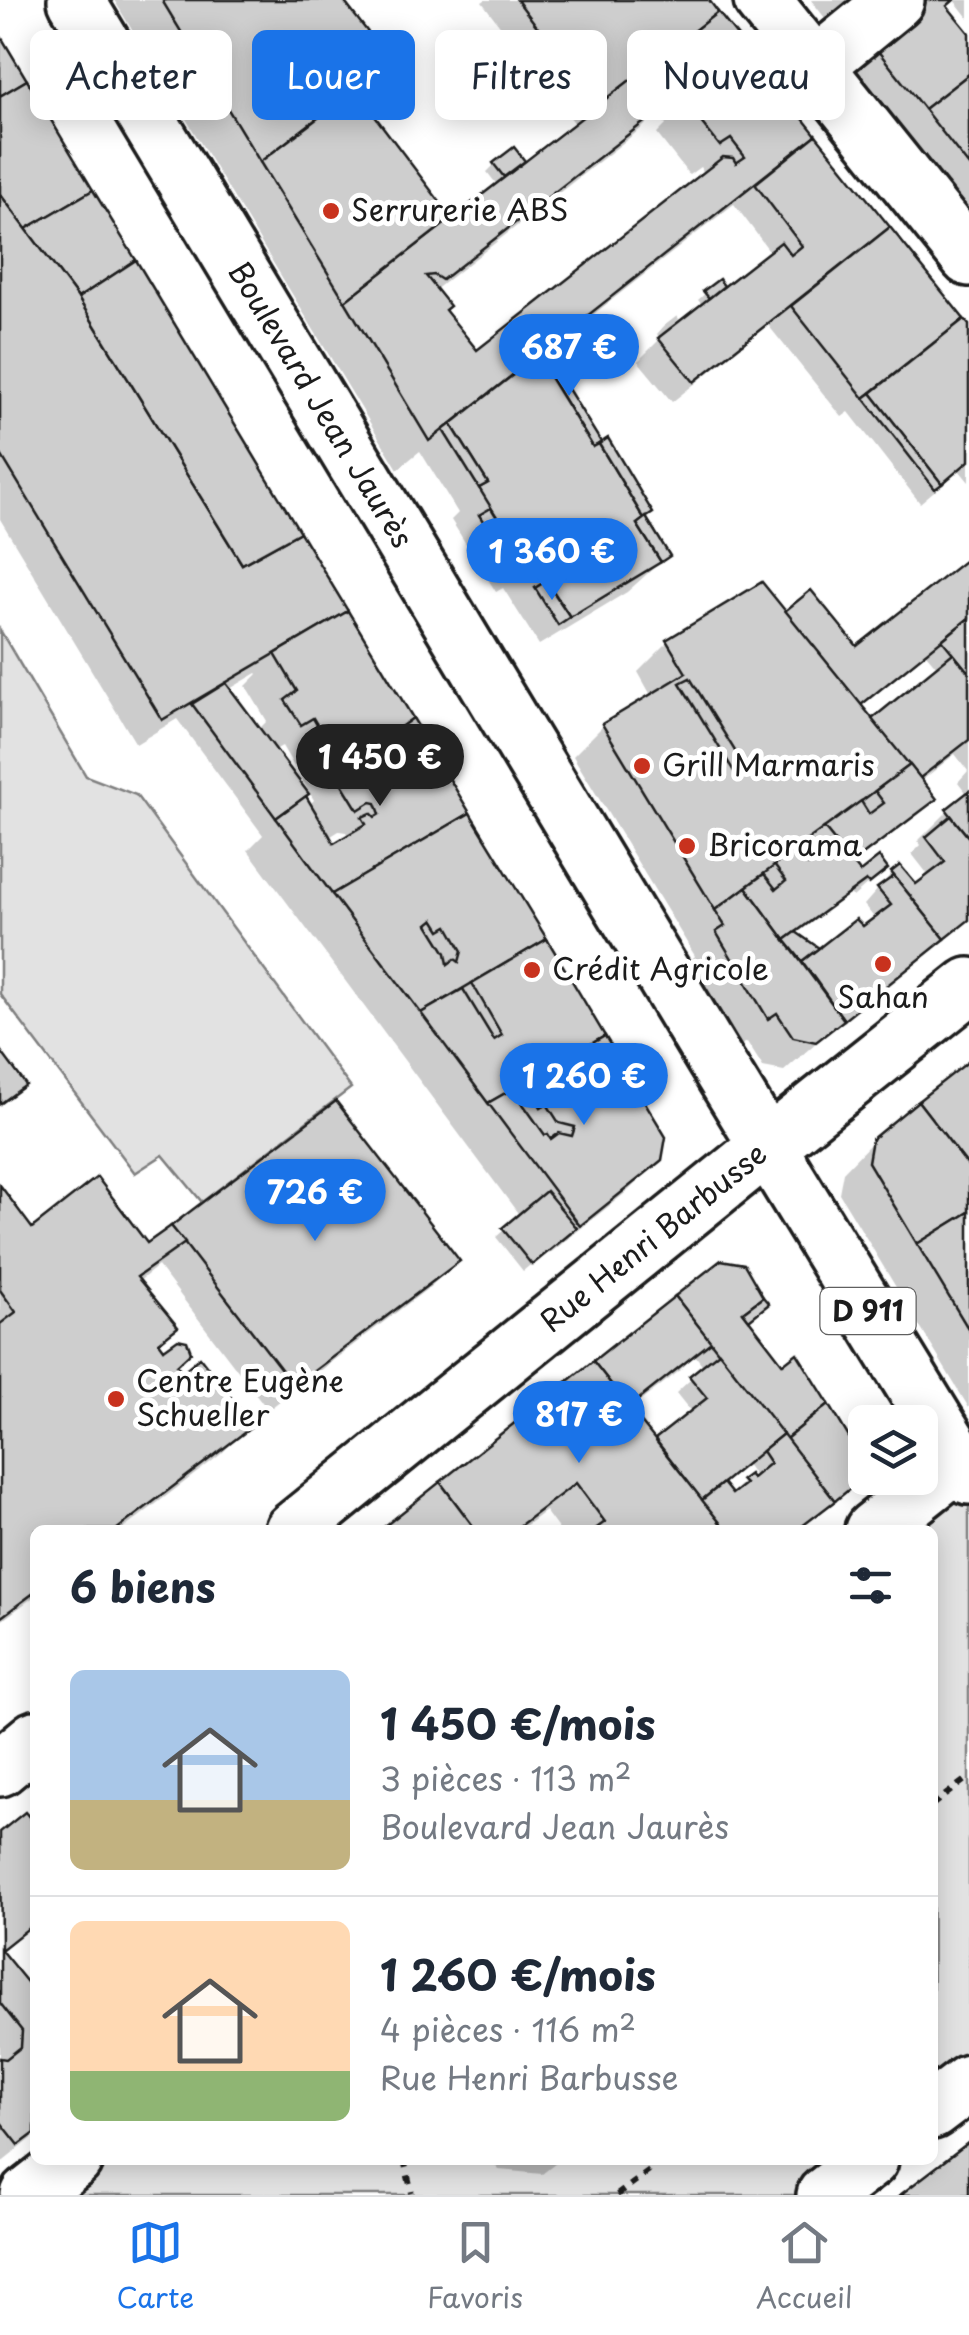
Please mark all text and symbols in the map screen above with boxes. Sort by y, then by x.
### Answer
chip: Acheter [30,30,232,120]
chip: Louer [252,30,415,120]
chip: Filtres [435,30,607,120]
chip: Nouveau [627,30,845,120]
place label: Serrurerie ABS [351,186,569,231]
marker: Serrurerie ABS [320,200,342,222]
street label: Boulevard Jean Jaurès [219,252,426,556]
pin: 687 € [499,314,639,399]
text: 687 € [521,322,617,370]
pin: 1 360 € [460,518,644,603]
text: 1 360 € [489,526,615,574]
pin: 1 450 € [288,724,472,809]
text: 1 450 € [318,732,442,780]
place label: Grill Marmaris [662,741,875,786]
marker: Grill Marmaris [631,755,653,777]
place label: Bricorama [707,821,863,866]
marker: Bricorama [676,835,698,857]
place label: Crédit Agricole [552,945,769,990]
marker: Sahan [872,953,894,975]
marker: Crédit Agricole [521,959,543,981]
place label: Sahan [837,973,929,1018]
pin: 1 260 € [492,1043,676,1128]
text: 1 260 € [522,1051,646,1099]
street label: Rue Henri Barbusse [530,1131,775,1342]
pin: 726 € [245,1159,385,1244]
text: 726 € [267,1167,363,1215]
road number: D 911 [820,1288,916,1334]
place label: Centre Eugène Schueller [136,1357,344,1436]
pin: 817 € [509,1381,649,1466]
marker: Centre Eugène Schueller [105,1388,127,1410]
text: 817 € [535,1389,623,1437]
map controls [848,1405,938,1495]
button: layers [848,1405,938,1495]
text: 6 biens [70,1554,216,1617]
icon: filters [843,1558,898,1613]
text: 1 450 €/mois [380,1691,656,1754]
icon: home [150,1710,270,1830]
text: 3 pièces · 113 m² [380,1754,632,1802]
text: Boulevard Jean Jaurès [380,1802,729,1850]
text: 1 260 €/mois [380,1942,656,2005]
icon: home [150,1961,270,2081]
text: 4 pièces · 116 m² [380,2005,636,2053]
text: Rue Henri Barbusse [380,2053,679,2101]
tab: Carte [116,2215,194,2318]
tab: Favoris [427,2215,523,2318]
tab: Accueil [756,2215,853,2318]

